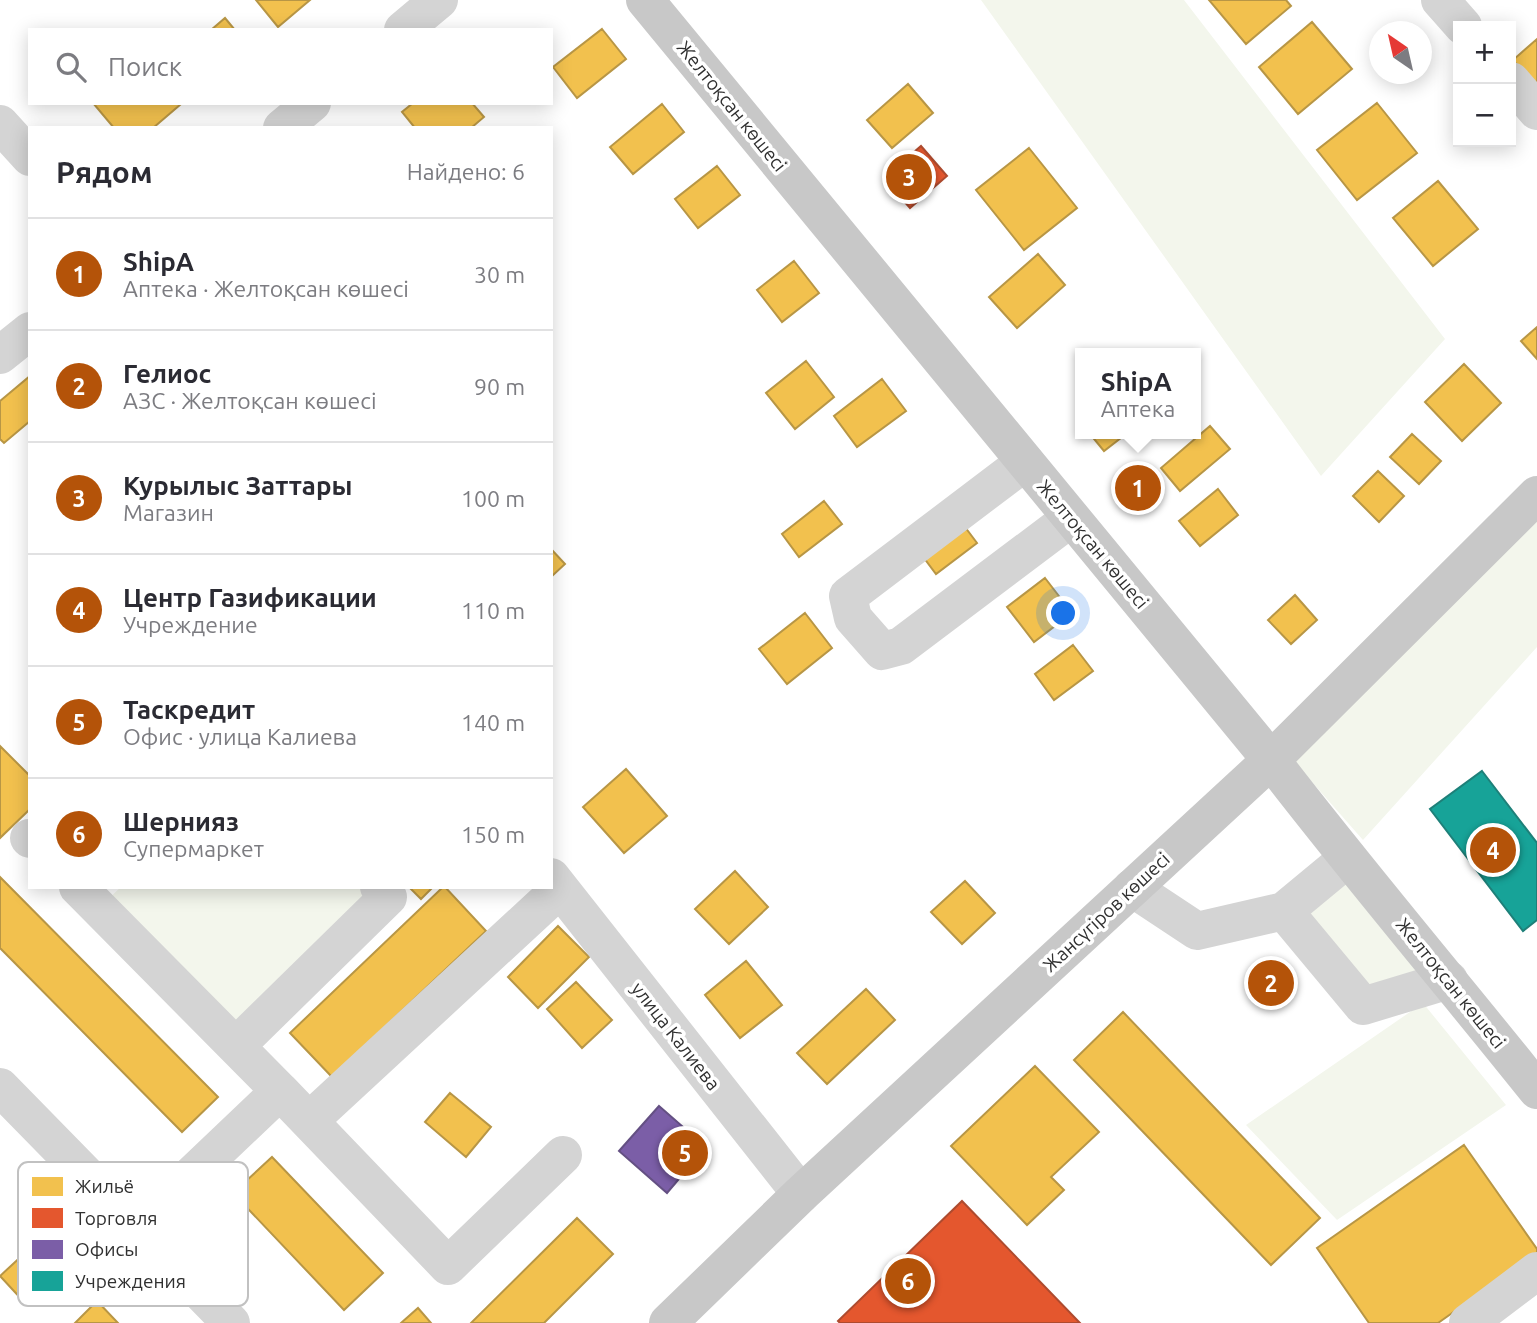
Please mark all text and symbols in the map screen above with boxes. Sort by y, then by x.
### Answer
north arrow [1369,21,1432,84]
map controls [1453,21,1516,147]
button: + [1453,21,1516,84]
search box [28,28,553,105]
street label: Желтоқсан көшесі [673,36,791,176]
icon: search [52,48,90,86]
text: Поиск [108,52,182,81]
button: − [1453,84,1516,147]
pin: 3 [886,151,932,203]
text: Рядом [56,155,152,189]
text: Найдено: 6 [407,159,525,184]
text: ShipA [123,247,194,276]
text: 1 [73,262,85,287]
text: 30 m [474,262,525,287]
text: Аптека · Желтоқсан көшесі [123,276,409,301]
popup [1075,348,1201,439]
text: Гелиос [123,359,211,388]
text: ShipA [1101,367,1172,396]
text: 2 [73,374,85,399]
text: 90 m [474,374,525,399]
text: АЗС · Желтоқсан көшесі [123,388,377,413]
text: Аптека [1101,396,1175,421]
pin: 1 [1115,462,1161,514]
text: Курылыс Заттары [123,471,352,500]
street label: Желтоқсан көшесі [1033,475,1153,613]
text: 3 [73,486,85,511]
text: 100 m [461,486,525,511]
text: Магазин [123,500,214,525]
text: Центр Газификации [123,583,377,612]
your location [1046,596,1080,630]
text: 4 [73,598,85,623]
text: 110 m [461,598,525,623]
text: Учреждение [123,612,258,637]
text: Таскредит [123,695,255,724]
text: 5 [73,710,85,735]
text: 140 m [461,710,525,735]
text: Офис · улица Калиева [123,724,357,749]
text: Шернияз [123,807,239,836]
text: 6 [73,822,85,847]
text: 150 m [461,822,525,847]
pin: 4 [1470,824,1516,876]
text: Супермаркет [123,836,264,861]
street label: Жансүгіров көшесі [1038,848,1174,976]
street label: Желтоқсан көшесі [1392,913,1510,1053]
pin: 2 [1248,957,1294,1009]
street label: улица Калиева [627,978,725,1094]
pin: 5 [662,1127,708,1179]
legend [18,1162,248,1306]
text: Жильё [75,1175,134,1197]
text: Торговля [75,1207,157,1229]
text: Офисы [75,1238,138,1260]
pin: 6 [885,1255,931,1307]
text: Учреждения [75,1270,186,1292]

